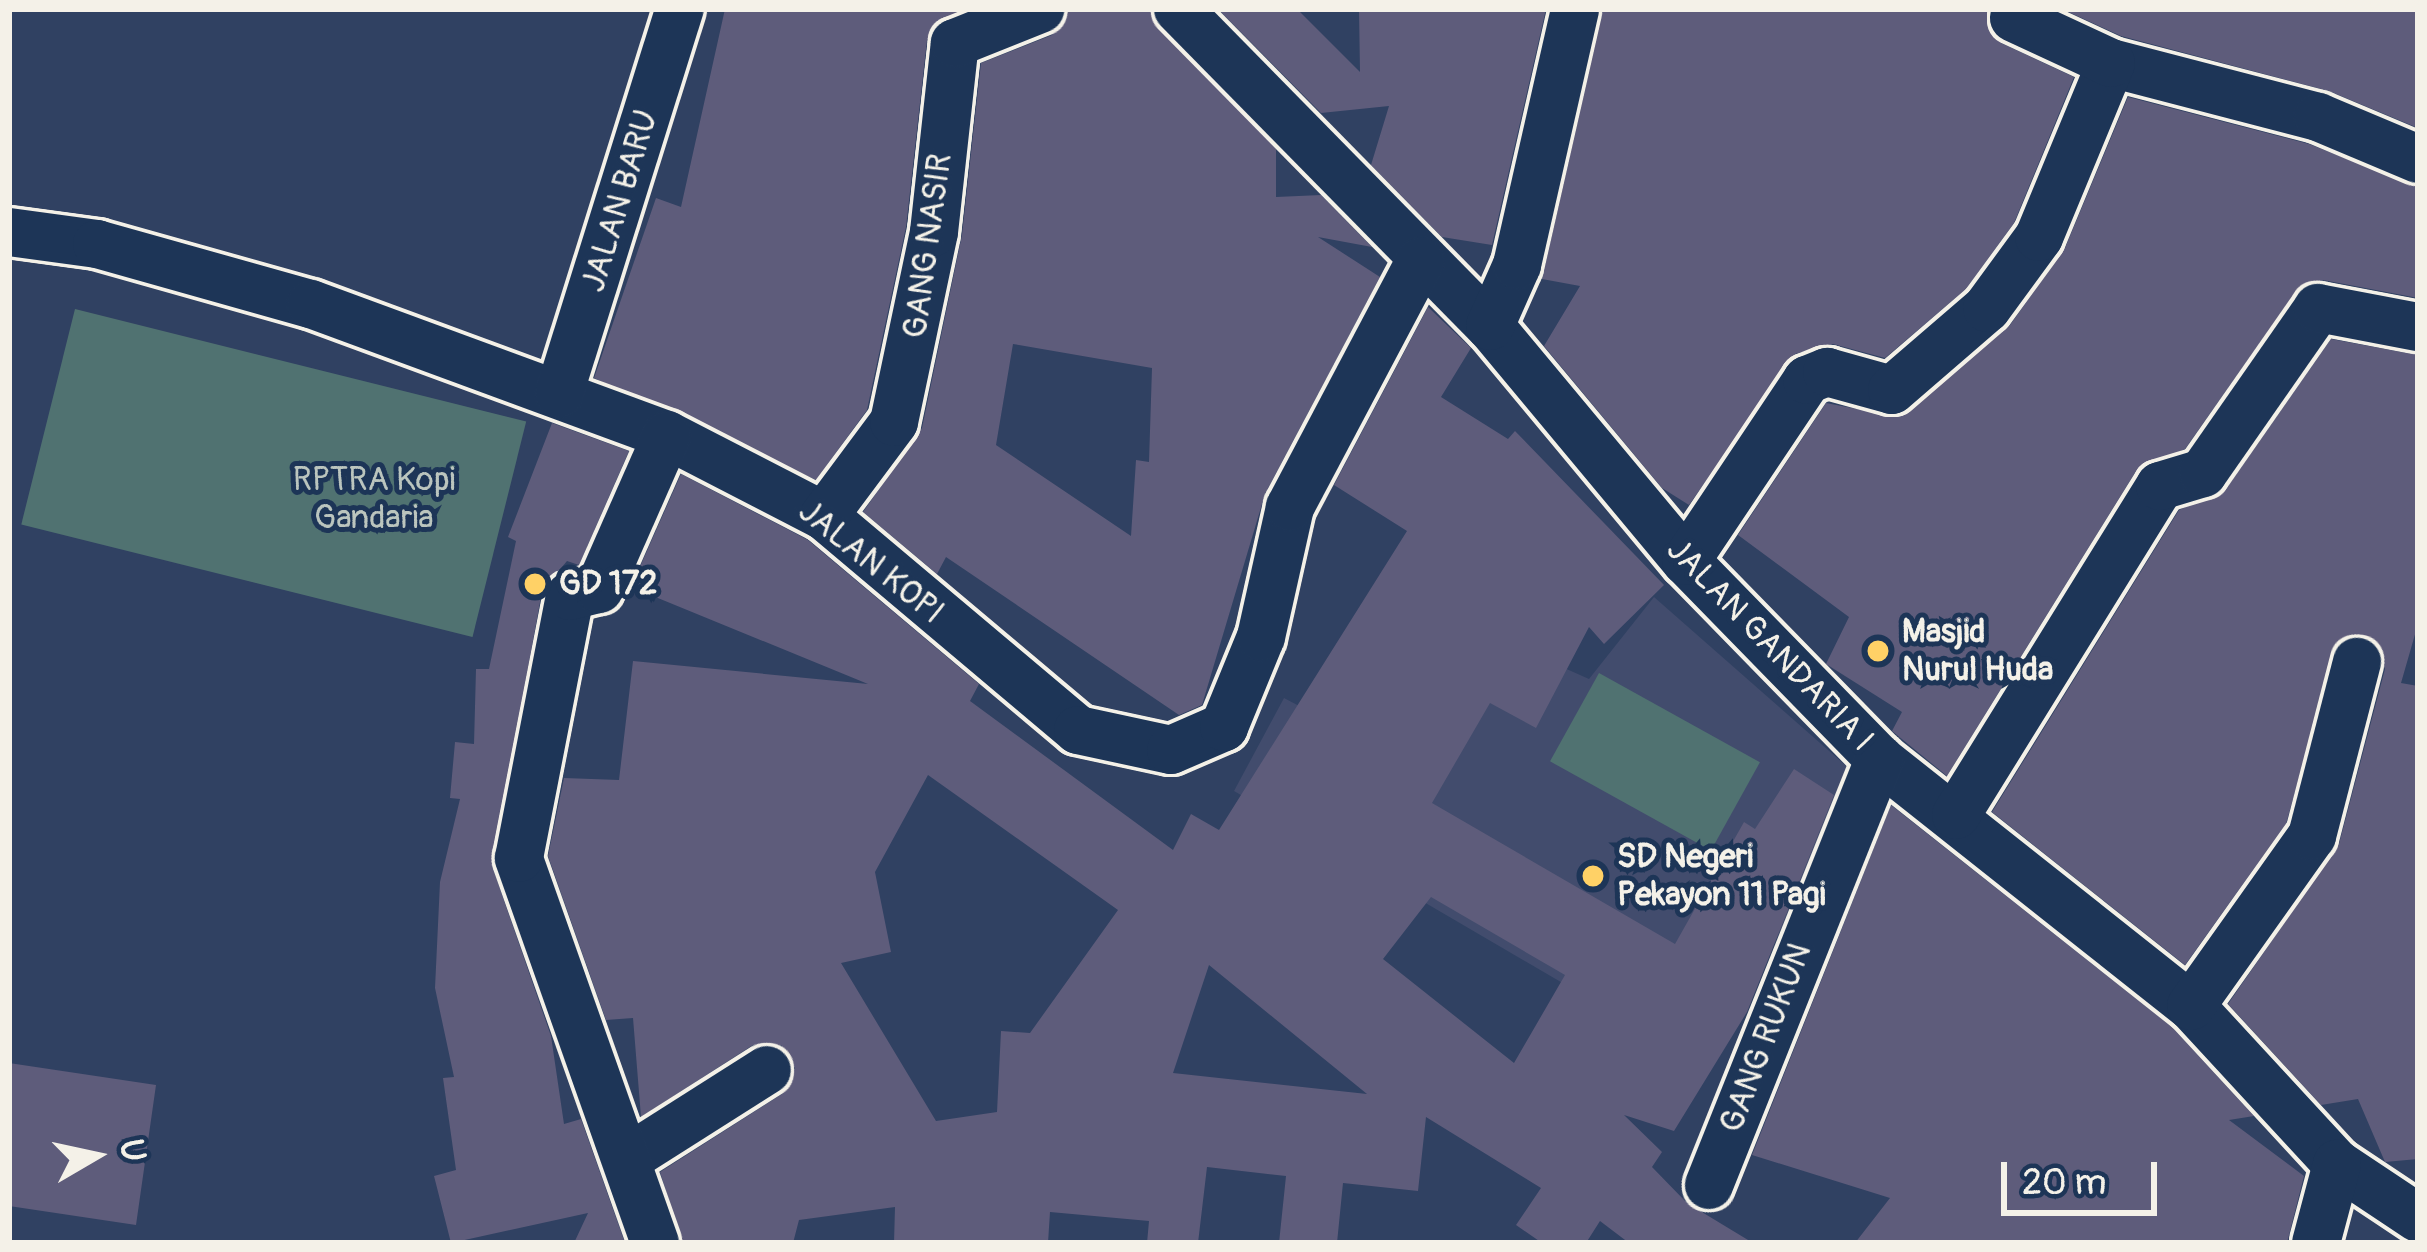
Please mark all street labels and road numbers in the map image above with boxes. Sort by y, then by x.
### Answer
street label: JALAN BARU [574,105,666,297]
street label: GANG NASIR [895,151,961,341]
street label: JALAN KOPI [791,492,951,632]
street label: JALAN GANDARIA I [1658,530,1882,760]
street label: GANG RUKUN [1712,938,1820,1138]

